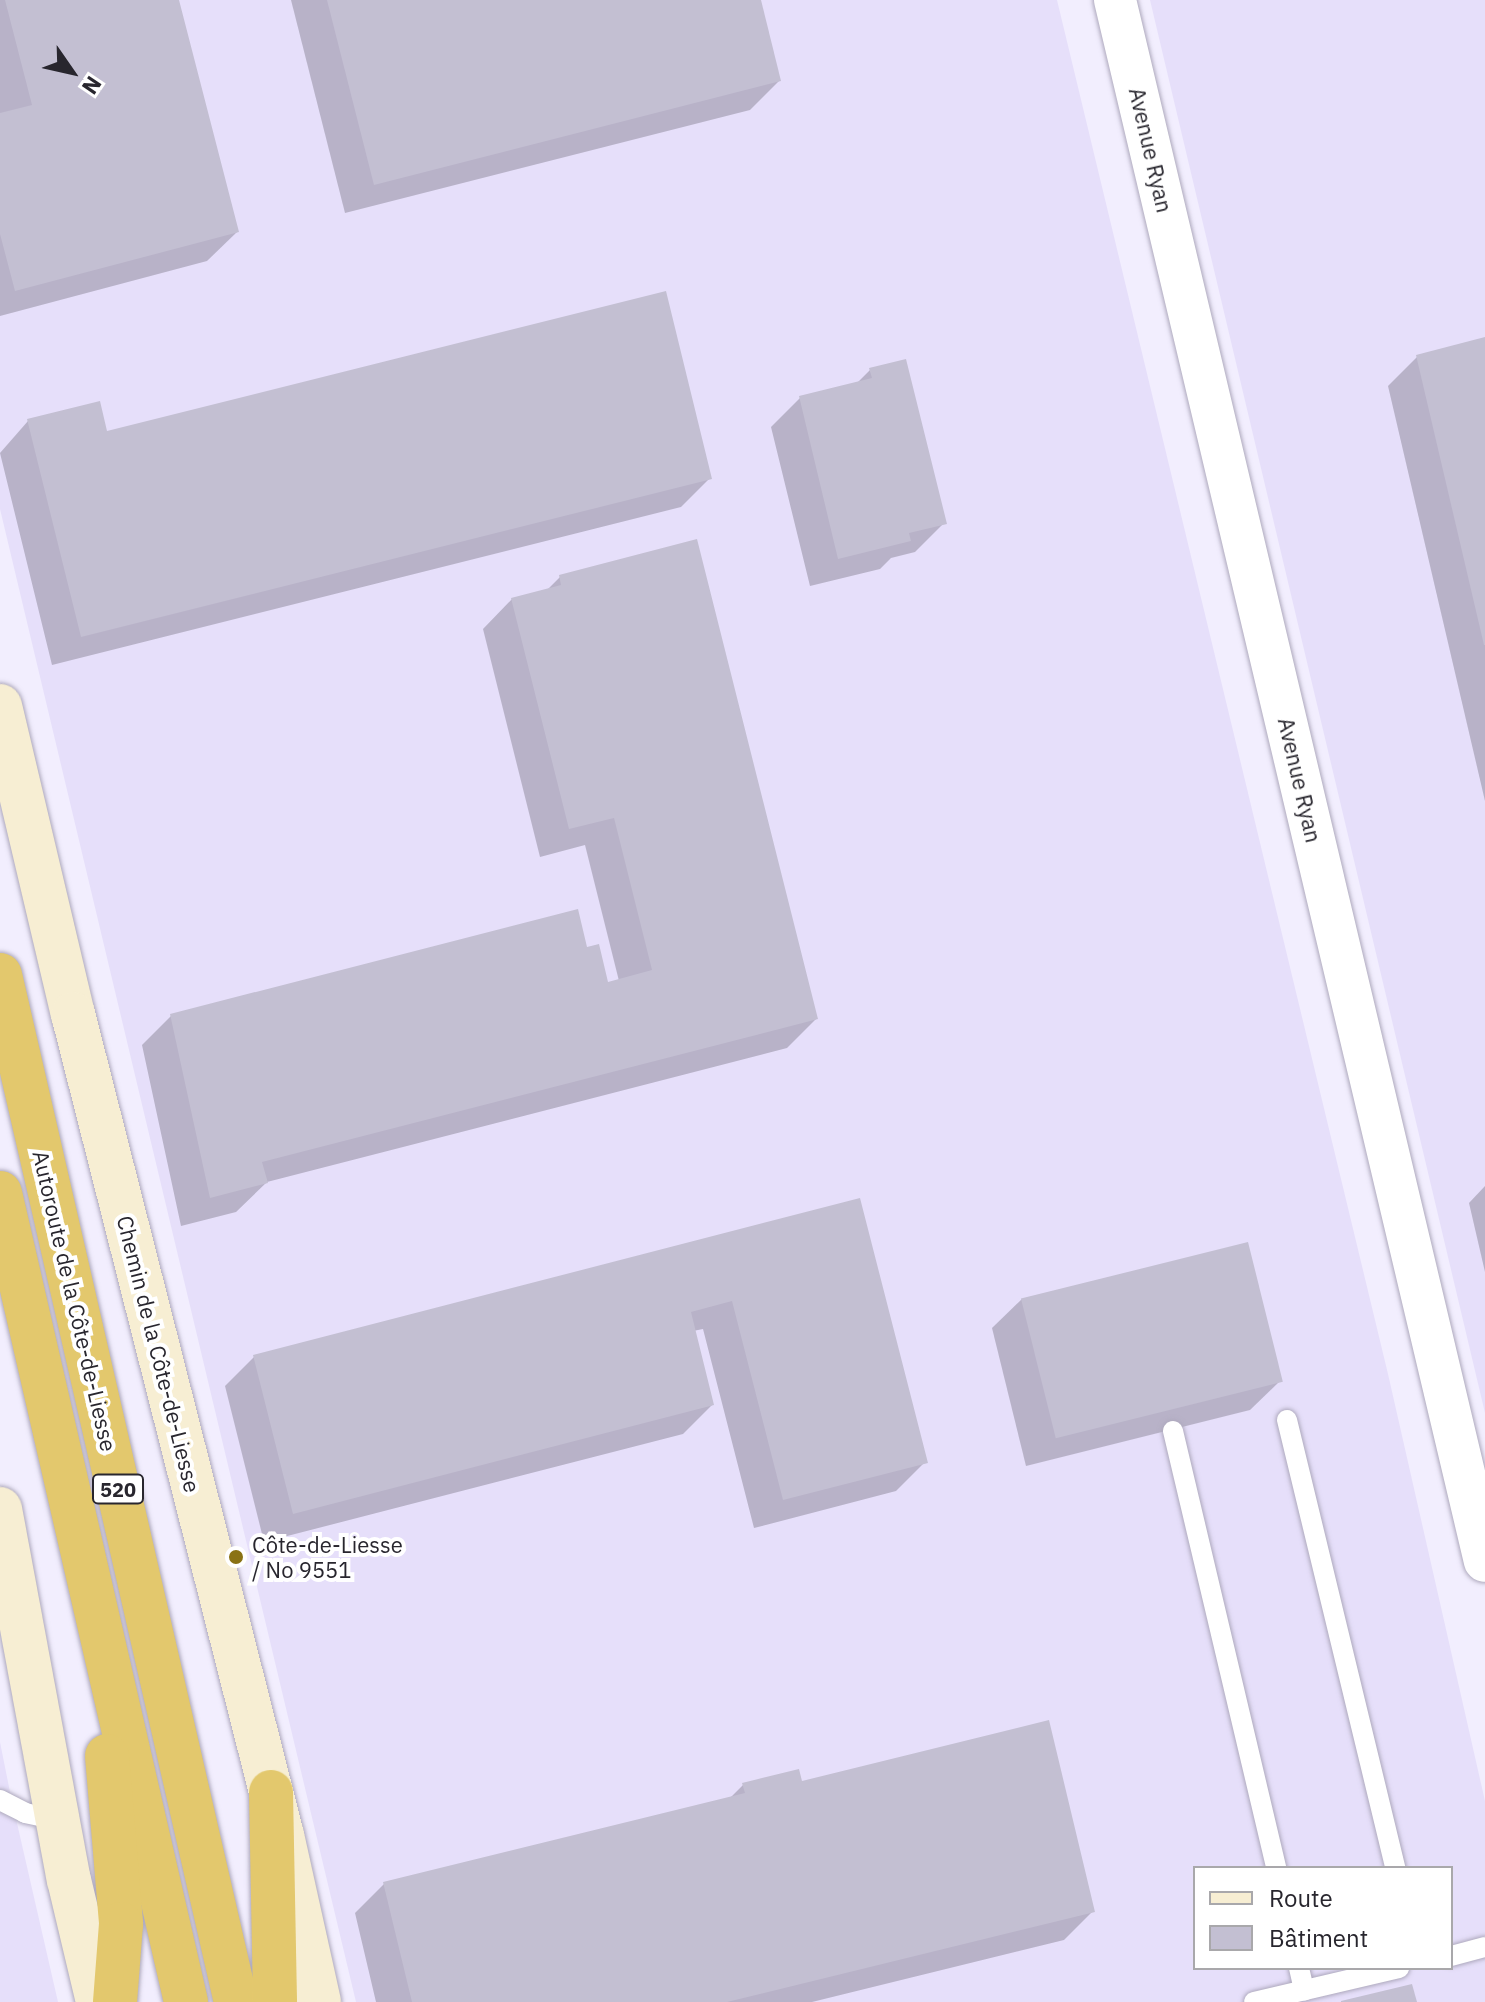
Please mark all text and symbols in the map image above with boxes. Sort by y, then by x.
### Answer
north arrow [32,32,112,112]
text: N [76,71,109,100]
street label: Avenue Ryan [1124,85,1178,215]
street label: Avenue Ryan [1273,715,1327,845]
street label: Autoroute de la Côte-de-Liesse [28,1148,122,1454]
street label: Chemin de la Côte-de-Liesse [112,1213,206,1495]
road number: 520 [92,1473,144,1505]
place label: Côte-de-Liesse / No 9551 [252,1531,403,1582]
marker: Côte-de-Liesse / No 9551 [227,1548,245,1566]
legend [1193,1866,1453,1970]
text: Route [1269,1882,1333,1914]
text: Bâtiment [1269,1922,1368,1954]

